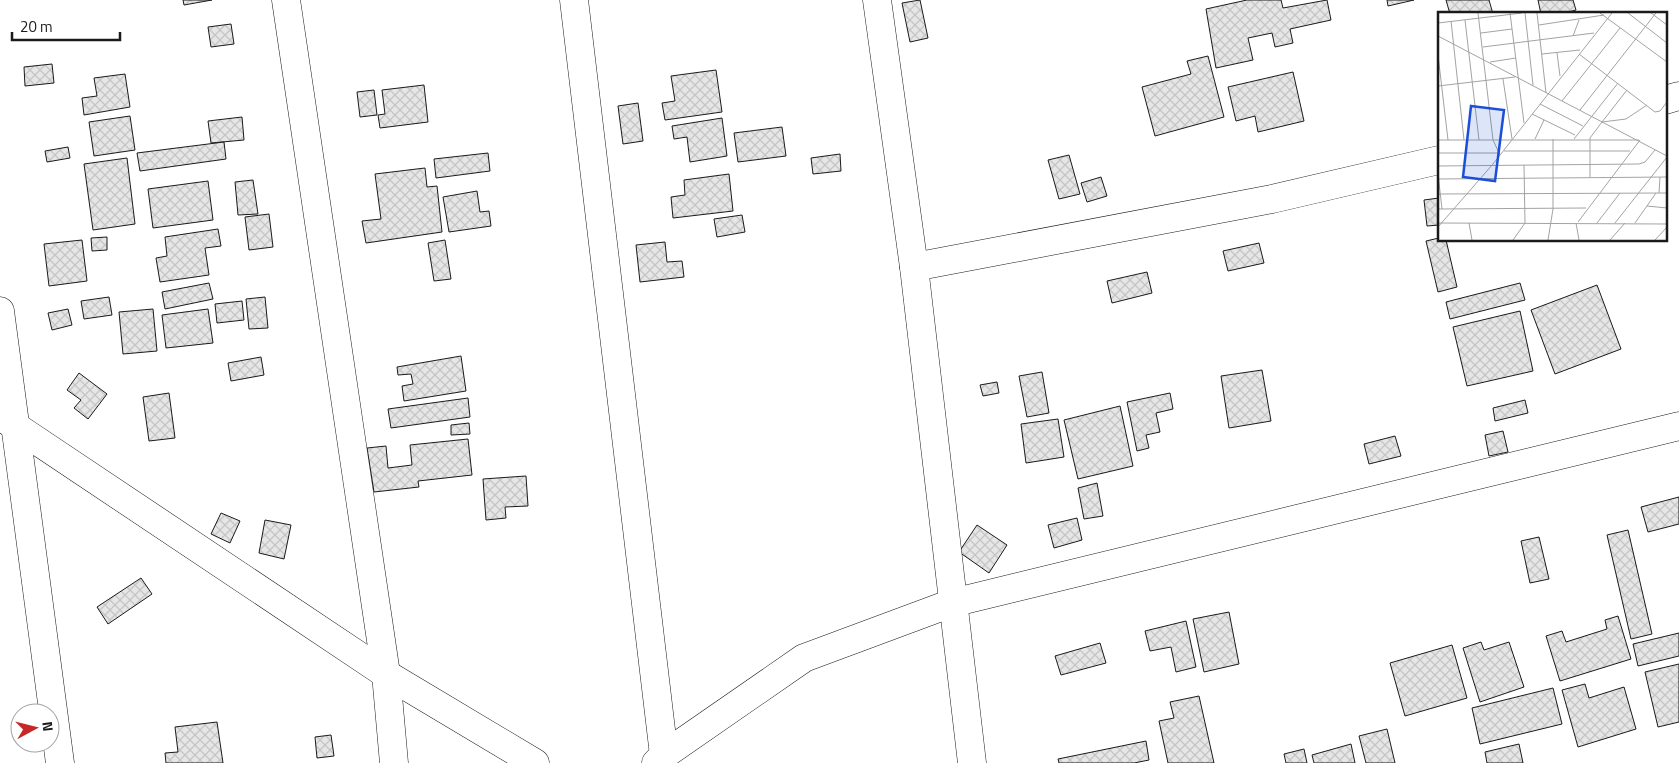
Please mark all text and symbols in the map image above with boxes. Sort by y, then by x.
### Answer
scale bar [12,10,120,42]
inset map [1438,12,1666,241]
text: 20 m [20,15,53,38]
north arrow [10,703,60,753]
text: N [37,720,59,732]

